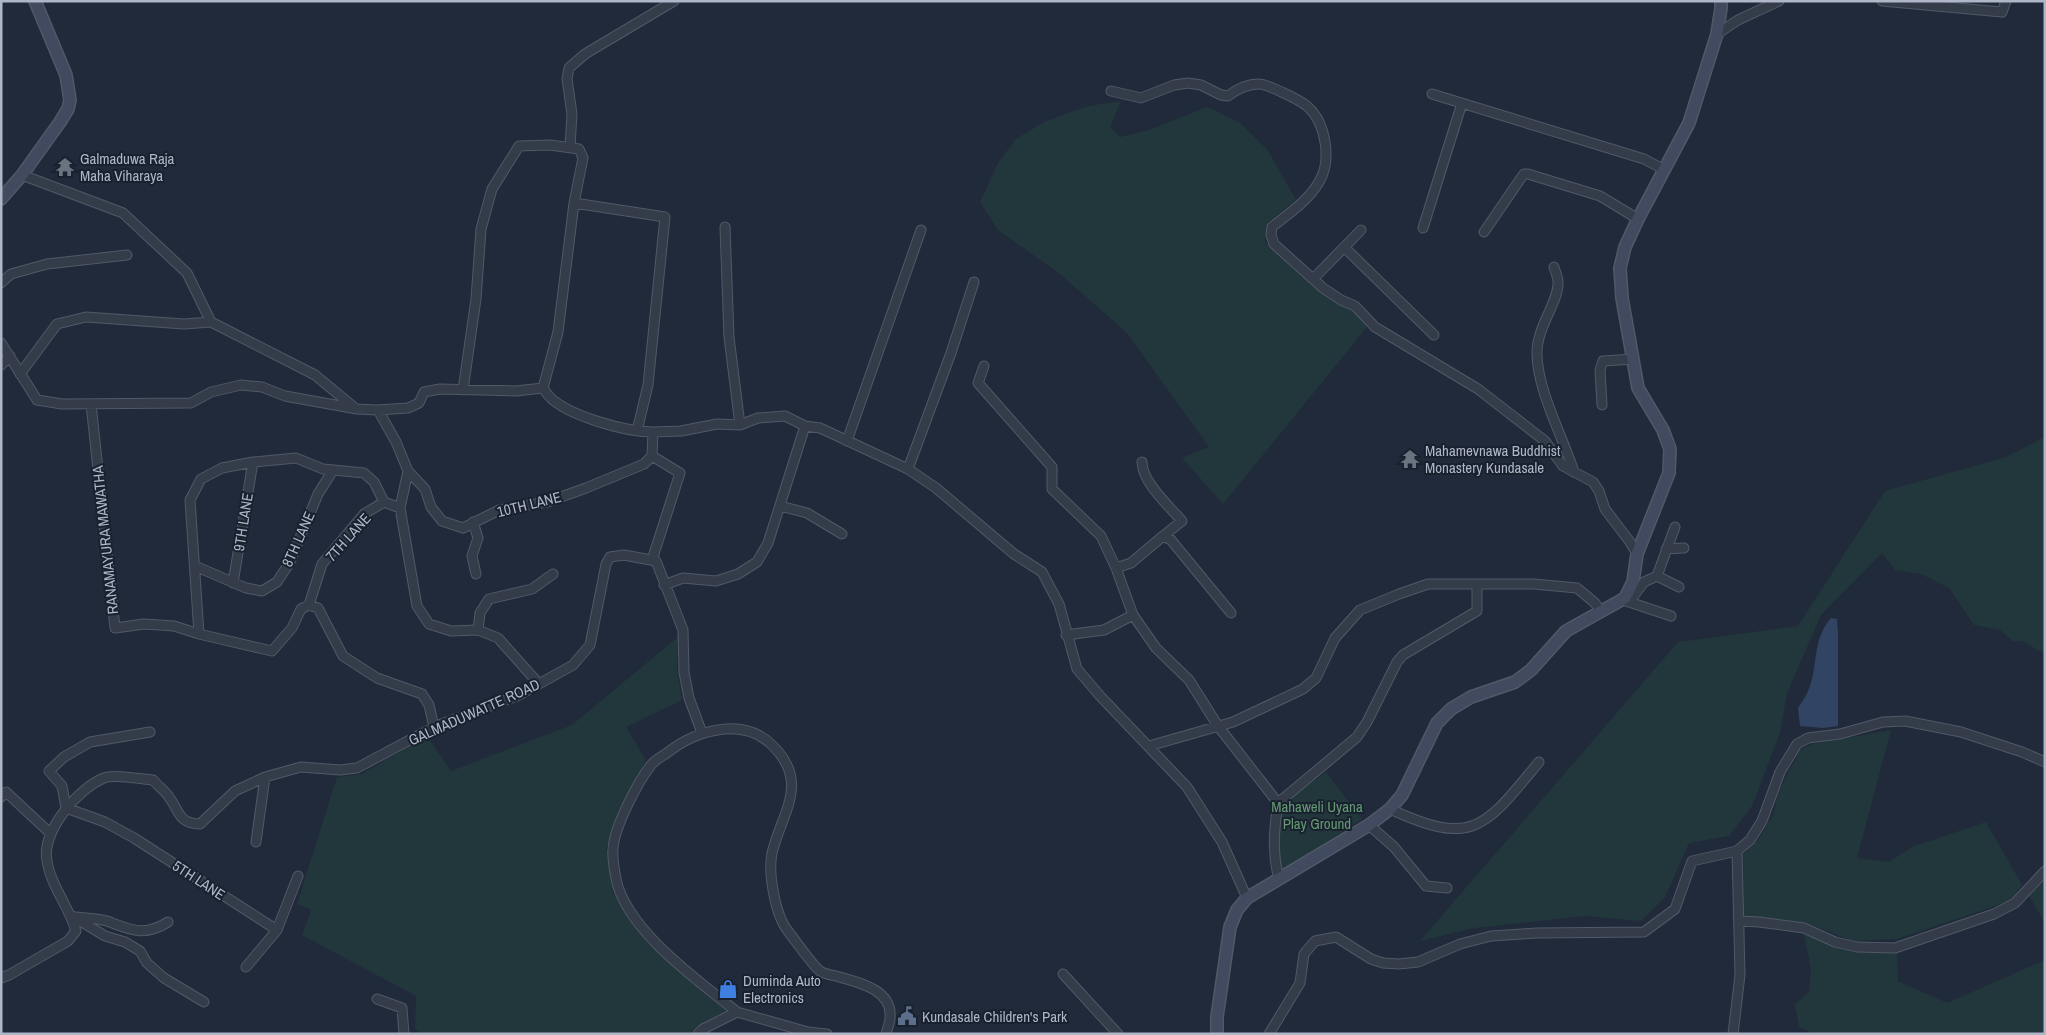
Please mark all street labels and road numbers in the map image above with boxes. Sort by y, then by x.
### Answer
street label: RANAMAYURA MAWATHA [87,464,123,616]
street label: 10TH LANE [495,486,563,522]
street label: 9TH LANE [228,491,258,553]
street label: 8TH LANE [276,508,320,570]
street label: 7TH LANE [321,508,375,566]
street label: GALMADUWATTE ROAD [405,674,543,750]
street label: 5TH LANE [169,855,229,905]

